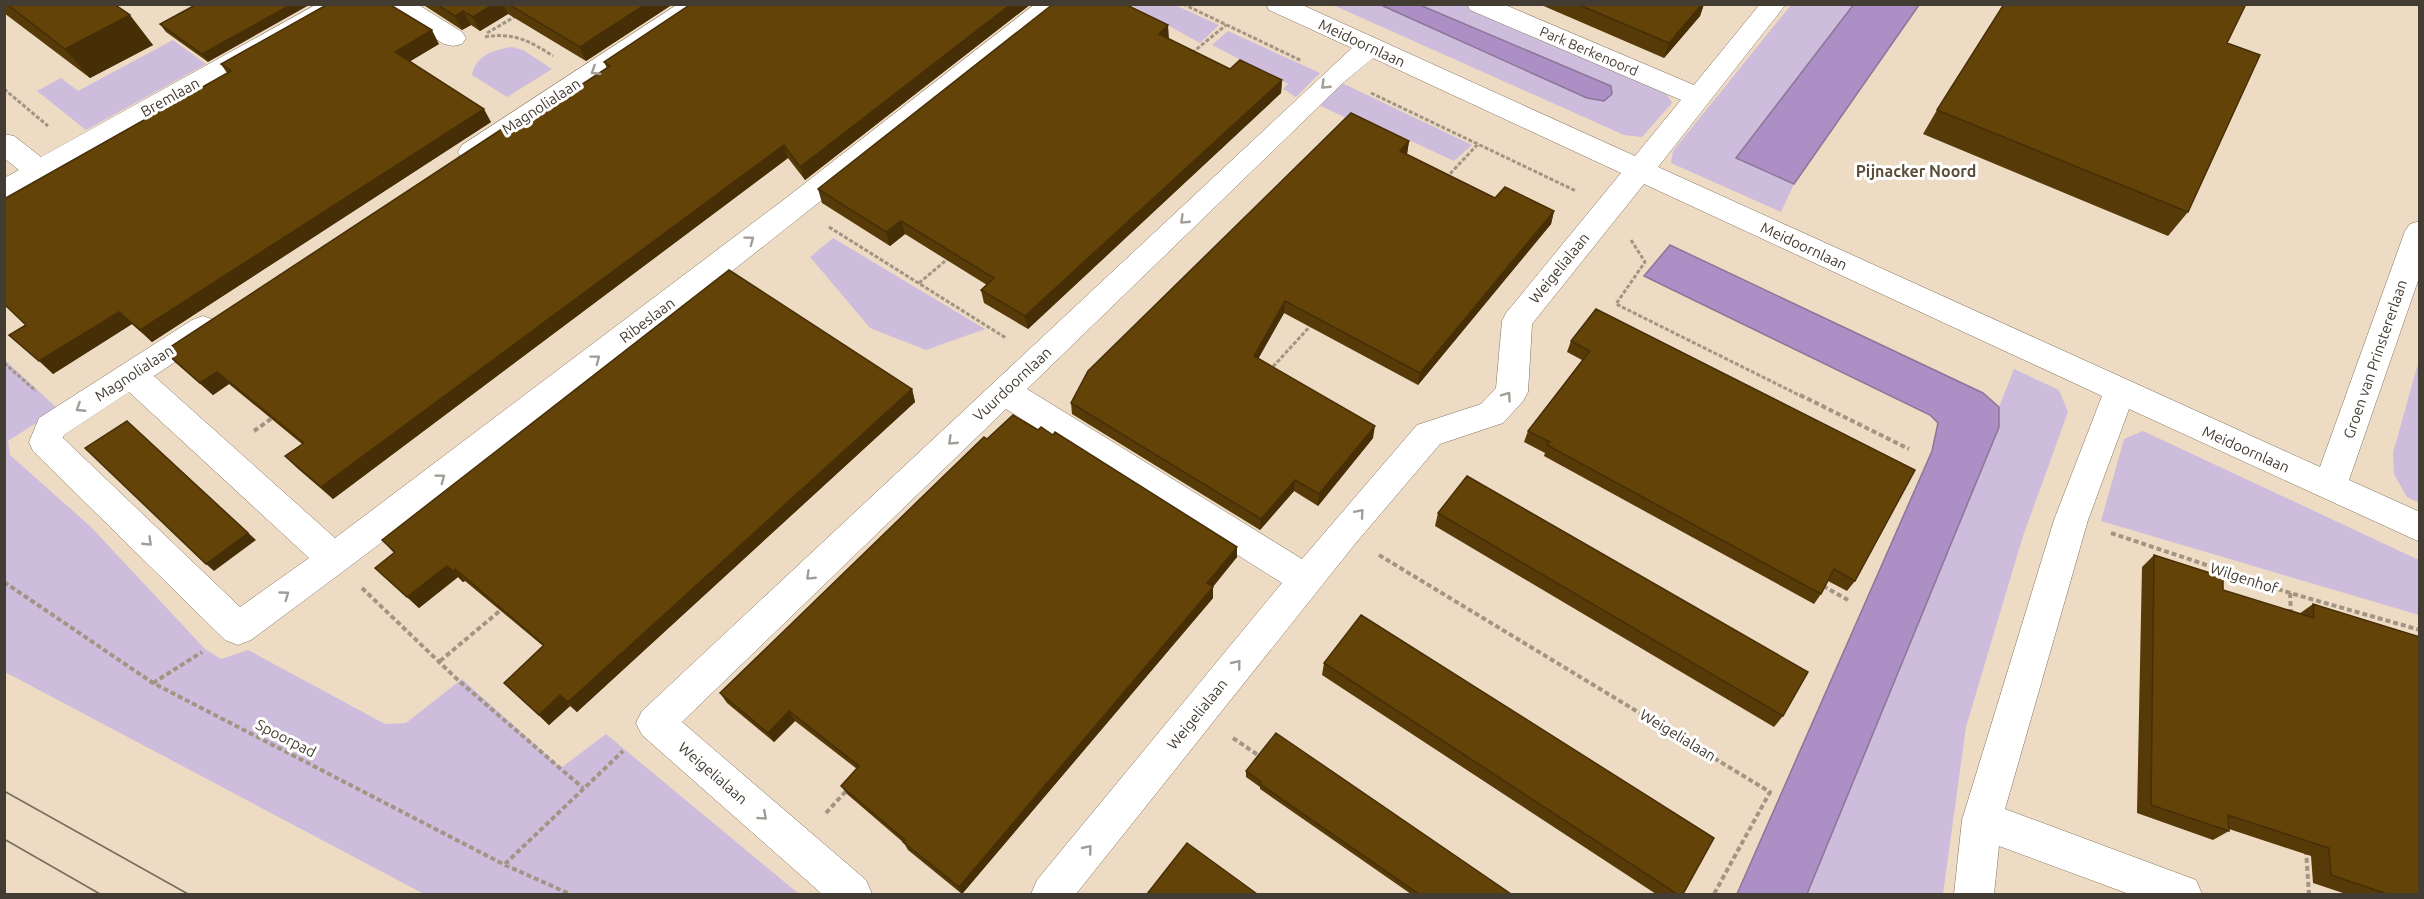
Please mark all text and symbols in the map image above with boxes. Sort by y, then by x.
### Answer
street label: Meidoornlaan [1316,16,1408,70]
street label: Park Berkenoord [1537,23,1641,79]
one-way arrow [591,64,602,75]
street label: Bremlaan [138,74,202,120]
street label: Magnolialaan [499,74,583,138]
one-way arrow [1322,78,1332,89]
district label: Pijnacker Noord [1856,162,1976,180]
one-way arrow [1181,213,1191,224]
street label: Meidoornlaan [1758,219,1850,273]
street label: Weigelialaan [1525,229,1593,307]
one-way arrow [744,237,755,248]
street label: Groen van Prinstererlaan [2340,277,2410,441]
street label: Ribeslaan [616,294,678,346]
street label: Magnolialaan [92,341,176,405]
street label: Vuurdoornlaan [969,343,1055,425]
one-way arrow [589,355,600,366]
one-way arrow [1500,392,1511,403]
one-way arrow [76,400,86,412]
street label: Meidoornlaan [2200,422,2292,476]
one-way arrow [948,434,958,445]
one-way arrow [434,474,445,485]
one-way arrow [1353,510,1364,520]
one-way arrow [140,535,151,546]
street label: Wilgenhof [2208,559,2280,597]
one-way arrow [807,568,818,579]
one-way arrow [279,591,290,602]
one-way arrow [1229,660,1240,671]
street label: Weigelialaan [1163,675,1231,753]
street label: Weigelialaan [1637,706,1719,764]
street label: Spoorpad [253,716,319,760]
street label: Weigelialaan [675,738,751,808]
one-way arrow [756,809,767,820]
one-way arrow [1081,845,1092,856]

